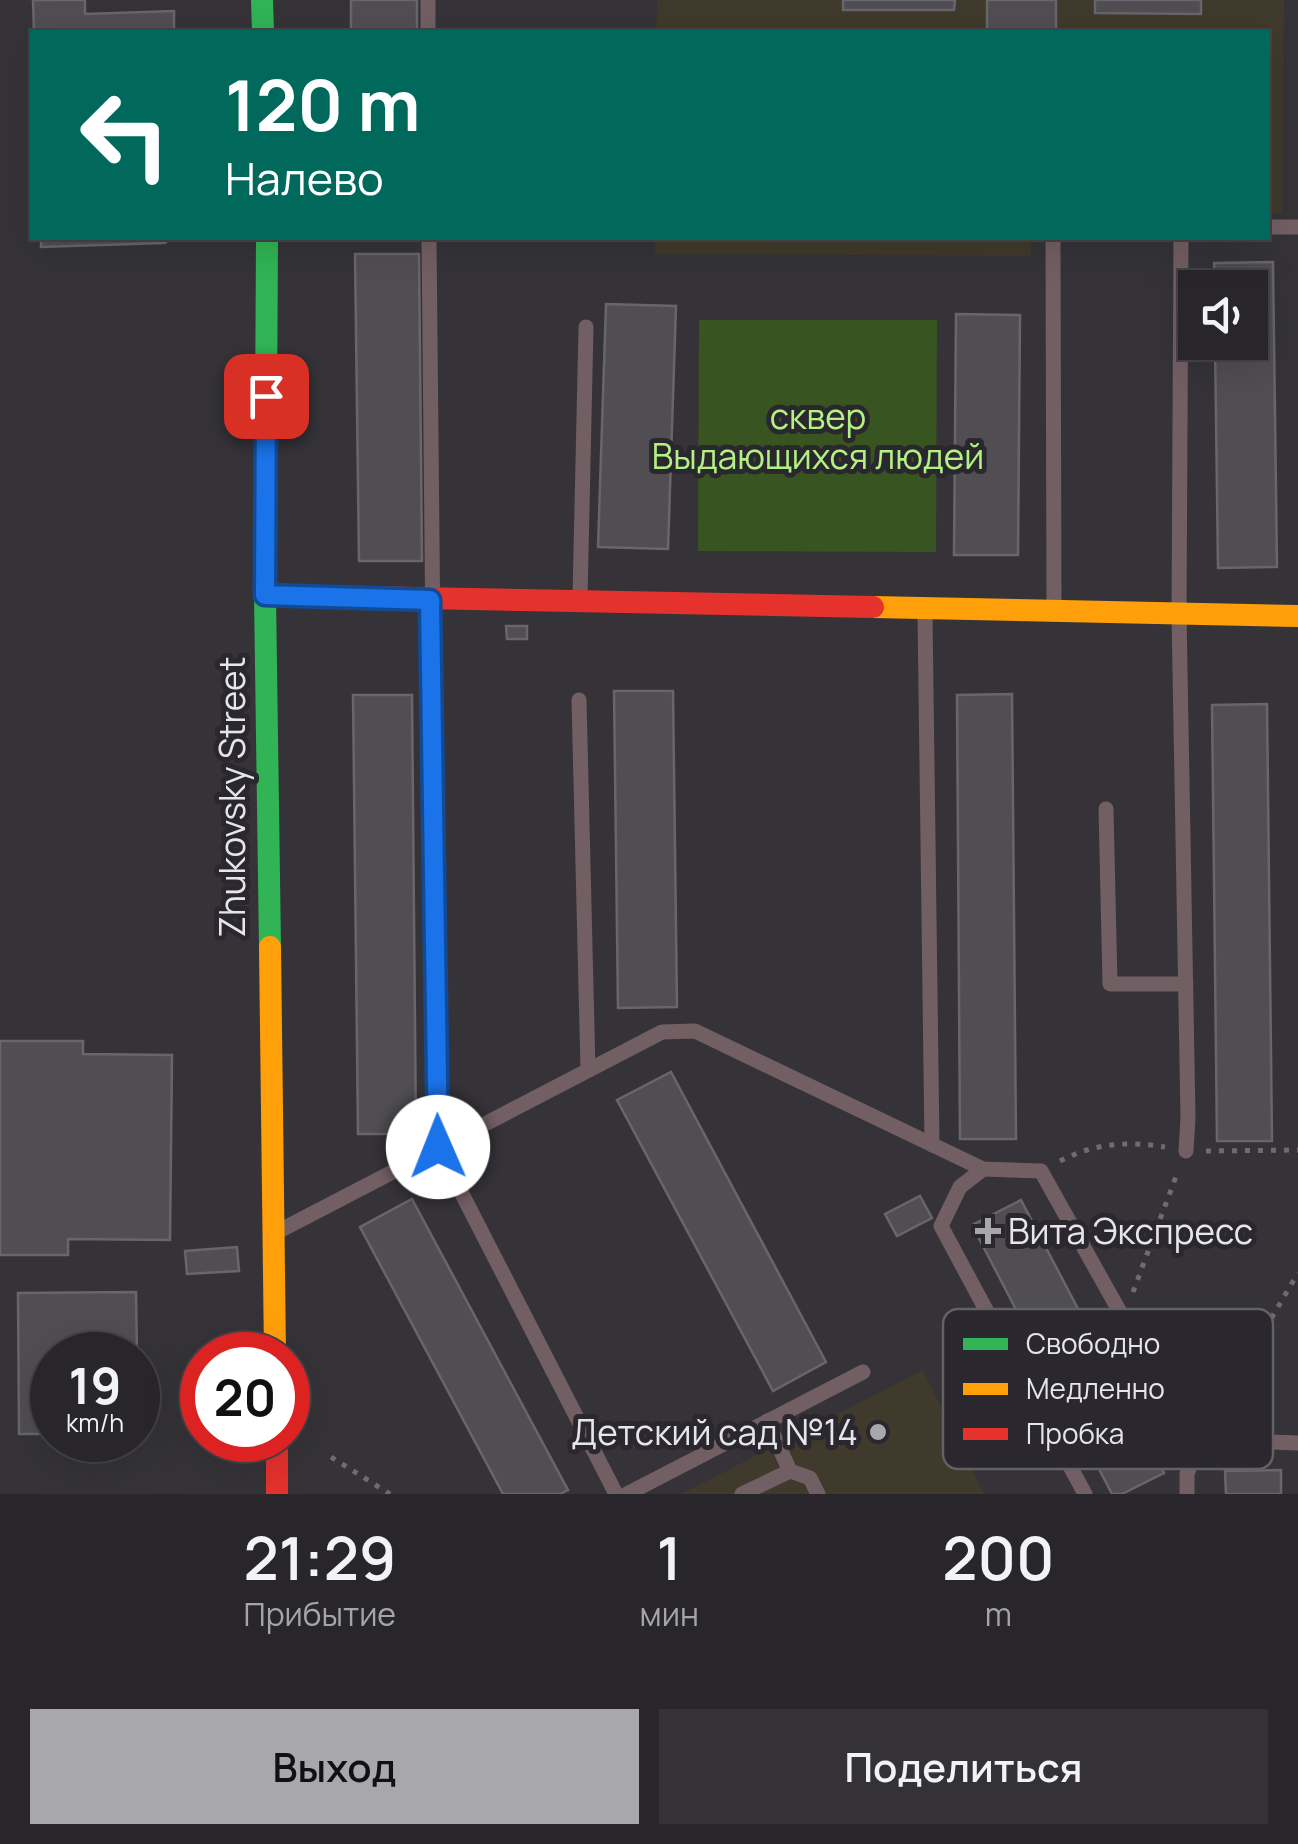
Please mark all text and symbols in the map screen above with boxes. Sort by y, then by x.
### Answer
text: 120 m [225,56,420,152]
icon: left [60,70,190,200]
text: Налево [225,147,384,209]
map controls [1178,270,1268,360]
button: sound [1178,270,1268,360]
pin [224,354,309,439]
icon: arrive [239,369,294,424]
park label: сквер Выдающихся людей [652,392,984,480]
street label: Zhukovsky Street [208,656,256,938]
position arrow [386,1095,490,1199]
place label: Вита Экспресс [1008,1207,1253,1255]
marker: Вита Экспресс [977,1220,999,1242]
legend [943,1309,1273,1469]
text: Свободно [1026,1324,1160,1362]
speed limit sign: 20 [180,1332,310,1462]
text: 19 [69,1351,121,1419]
text: Медленно [1026,1369,1165,1407]
text: km/h [66,1405,124,1440]
place label: Детский сад №14 [571,1408,858,1456]
text: Пробка [1026,1414,1124,1452]
marker: Детский сад №14 [867,1421,889,1443]
text: 21:29 [243,1516,396,1598]
text: 1 [657,1516,682,1598]
text: 200 [942,1516,1055,1598]
text: Прибытие [244,1592,396,1636]
text: мин [640,1592,699,1636]
text: m [985,1592,1012,1636]
button: Выход [30,1709,639,1824]
button: Поделиться [659,1709,1268,1824]

